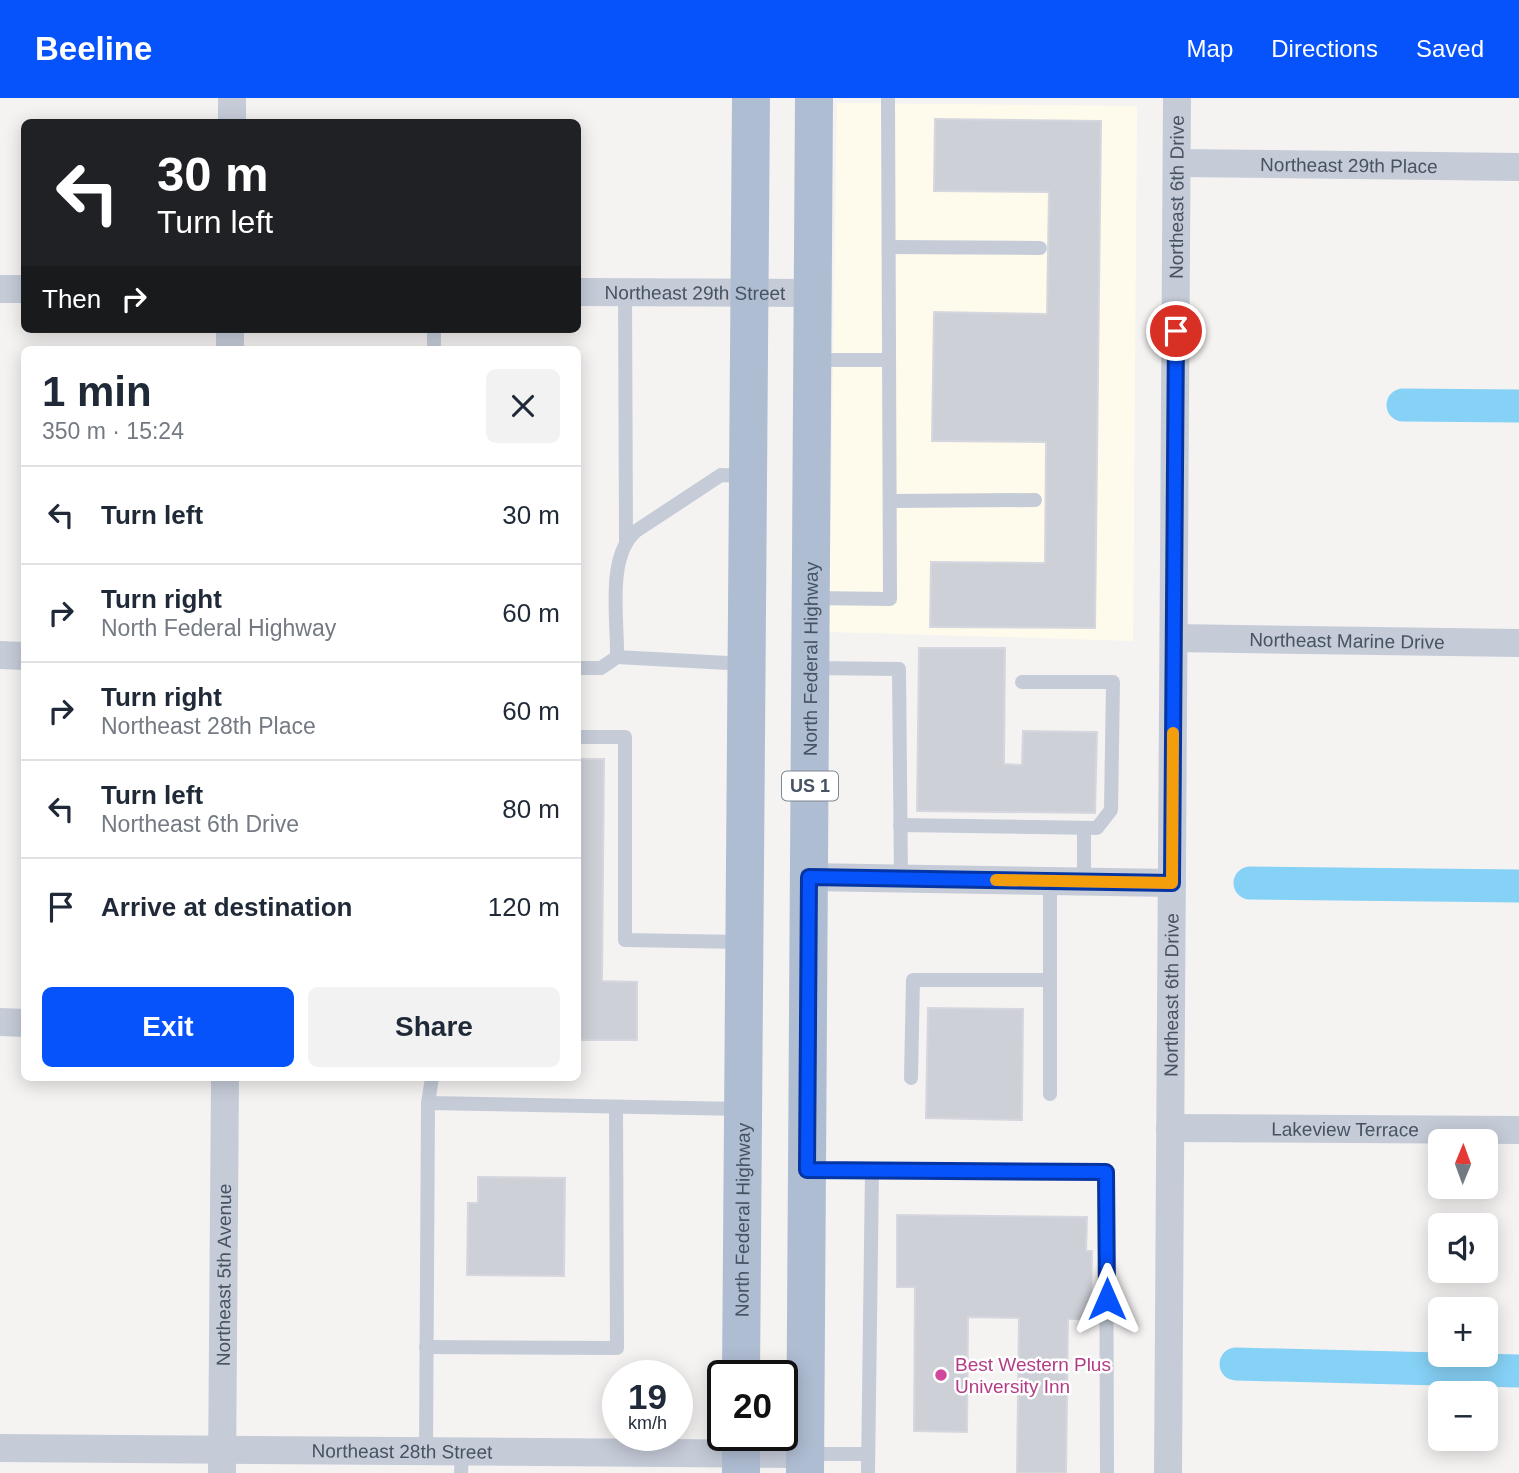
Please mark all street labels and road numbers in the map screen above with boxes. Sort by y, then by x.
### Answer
street label: Northeast 6th Drive [1165,115,1187,279]
street label: Northeast 29th Place [1260,153,1438,177]
street label: Northeast 29th Street [605,282,786,303]
street label: North Federal Highway [799,561,821,756]
street label: Northeast Marine Drive [1249,629,1445,652]
road number: US 1 [782,772,838,800]
street label: Northeast 6th Drive [1160,913,1182,1077]
street label: Lakeview Terrace [1271,1118,1419,1140]
street label: North Federal Highway [731,1122,753,1317]
street label: Northeast 5th Avenue [212,1184,235,1366]
street label: Northeast 28th Street [312,1440,493,1462]

